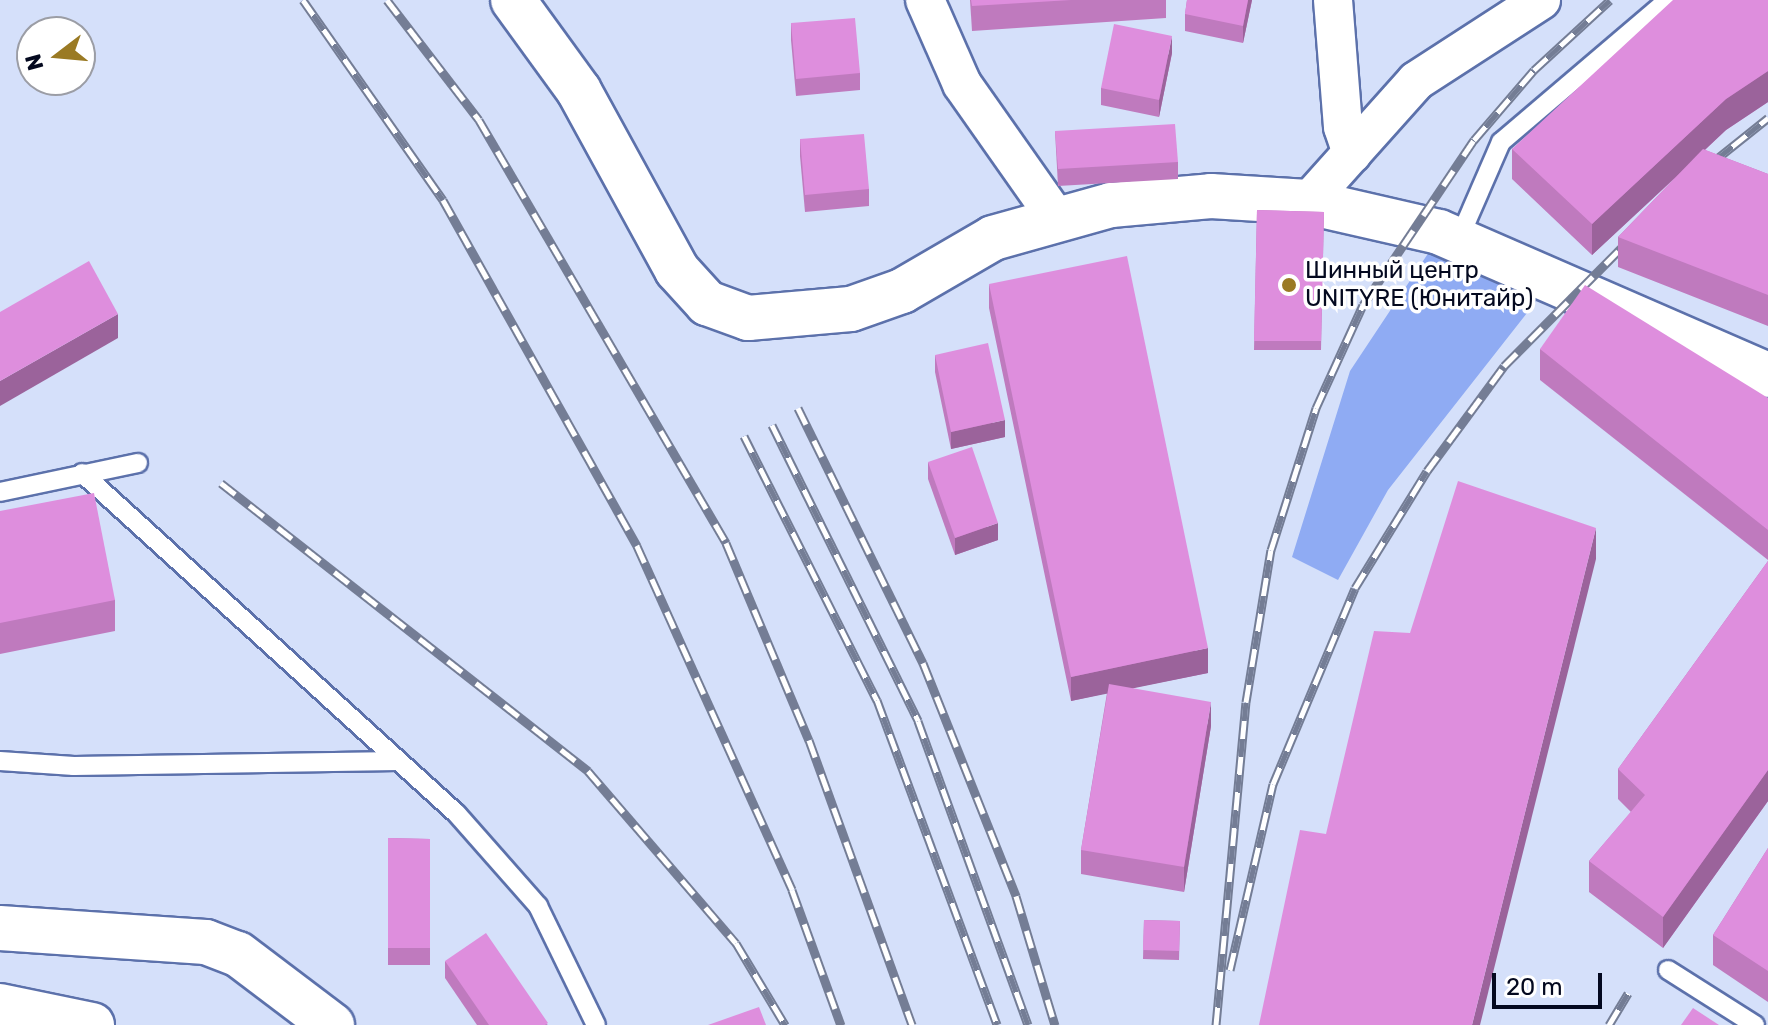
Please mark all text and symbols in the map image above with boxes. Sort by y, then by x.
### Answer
north arrow [16,16,96,96]
text: N [19,51,50,74]
place label: Шинный центр UNITYRE (Юнитайр) [1305,257,1532,313]
marker: Шинный центр UNITYRE (Юнитайр) [1280,276,1298,294]
scale bar [1496,957,1606,1007]
text: 20 m [1506,973,1563,1001]

